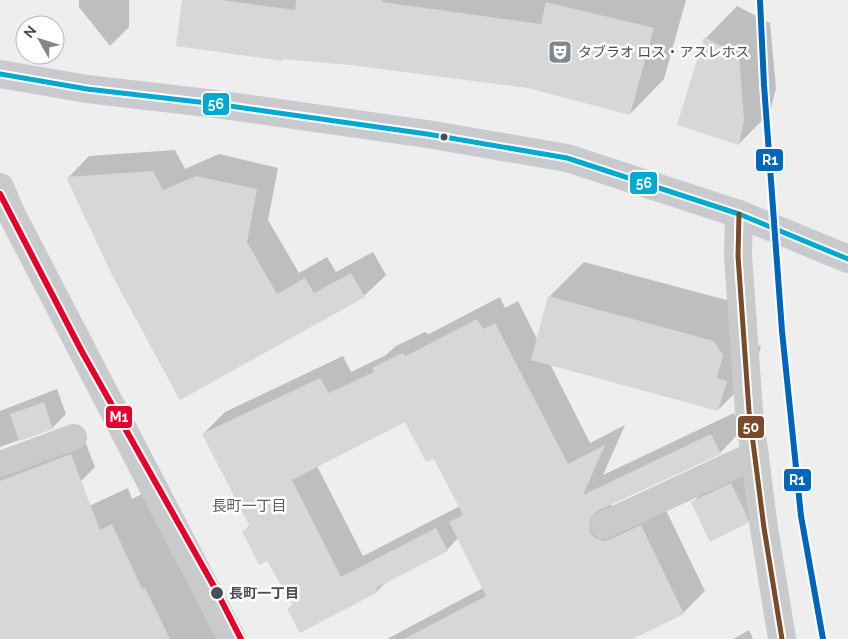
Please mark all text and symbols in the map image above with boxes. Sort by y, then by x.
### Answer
north arrow [15,15,65,65]
text: N [20,23,39,41]
theatre icon: タブラオ ロス・アスレホス [547,39,573,65]
place label: タブラオ ロス・アスレホス [578,44,750,60]
line badge: 56 [202,92,230,116]
text: 56 [208,96,224,112]
unlabelled marker [439,132,449,142]
line badge: R1 [755,148,784,172]
text: R1 [762,152,778,168]
line badge: 56 [629,171,658,195]
text: 56 [636,175,652,191]
line badge: M1 [105,405,133,429]
text: M1 [109,409,129,425]
line badge: 50 [737,415,765,439]
text: 50 [743,419,759,435]
line badge: R1 [783,468,812,492]
text: R1 [789,472,805,488]
district label: 長町一丁目 [211,497,287,515]
marker: 長町一丁目 [209,585,225,601]
place label: 長町一丁目 [229,585,299,601]

